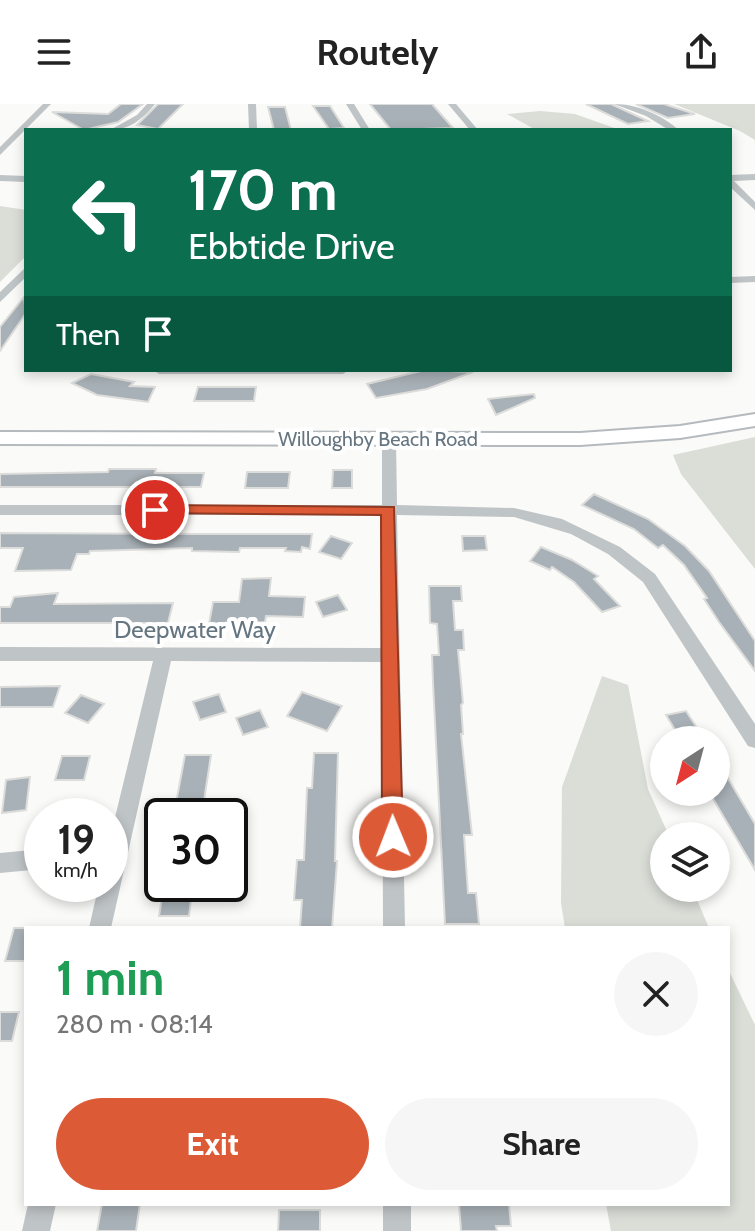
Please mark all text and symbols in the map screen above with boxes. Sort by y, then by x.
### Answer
icon: menu [32,30,76,74]
text: Routely [317,30,438,74]
icon: share [679,30,723,74]
text: 170 m [188,156,338,224]
icon: left [56,160,160,264]
text: Ebbtide Drive [188,224,395,268]
icon: arrive [136,312,180,356]
text: Then [56,316,120,353]
street label: Willoughby Beach Road [278,427,478,451]
pin [121,476,189,544]
icon: arrive [133,488,177,532]
street label: Deepwater Way [114,615,276,644]
north arrow [650,726,730,806]
map controls [650,726,730,902]
position arrow [351,795,435,879]
speed limit sign: 30 [144,798,248,902]
text: 19 [57,815,95,864]
button: layers [650,822,730,902]
text: km/h [54,858,98,882]
text: 1 min [56,949,164,1007]
button: close [614,952,698,1036]
text: 280 m · 08:14 [56,1008,213,1040]
button: Exit [56,1098,369,1190]
button: Share [385,1098,698,1190]

